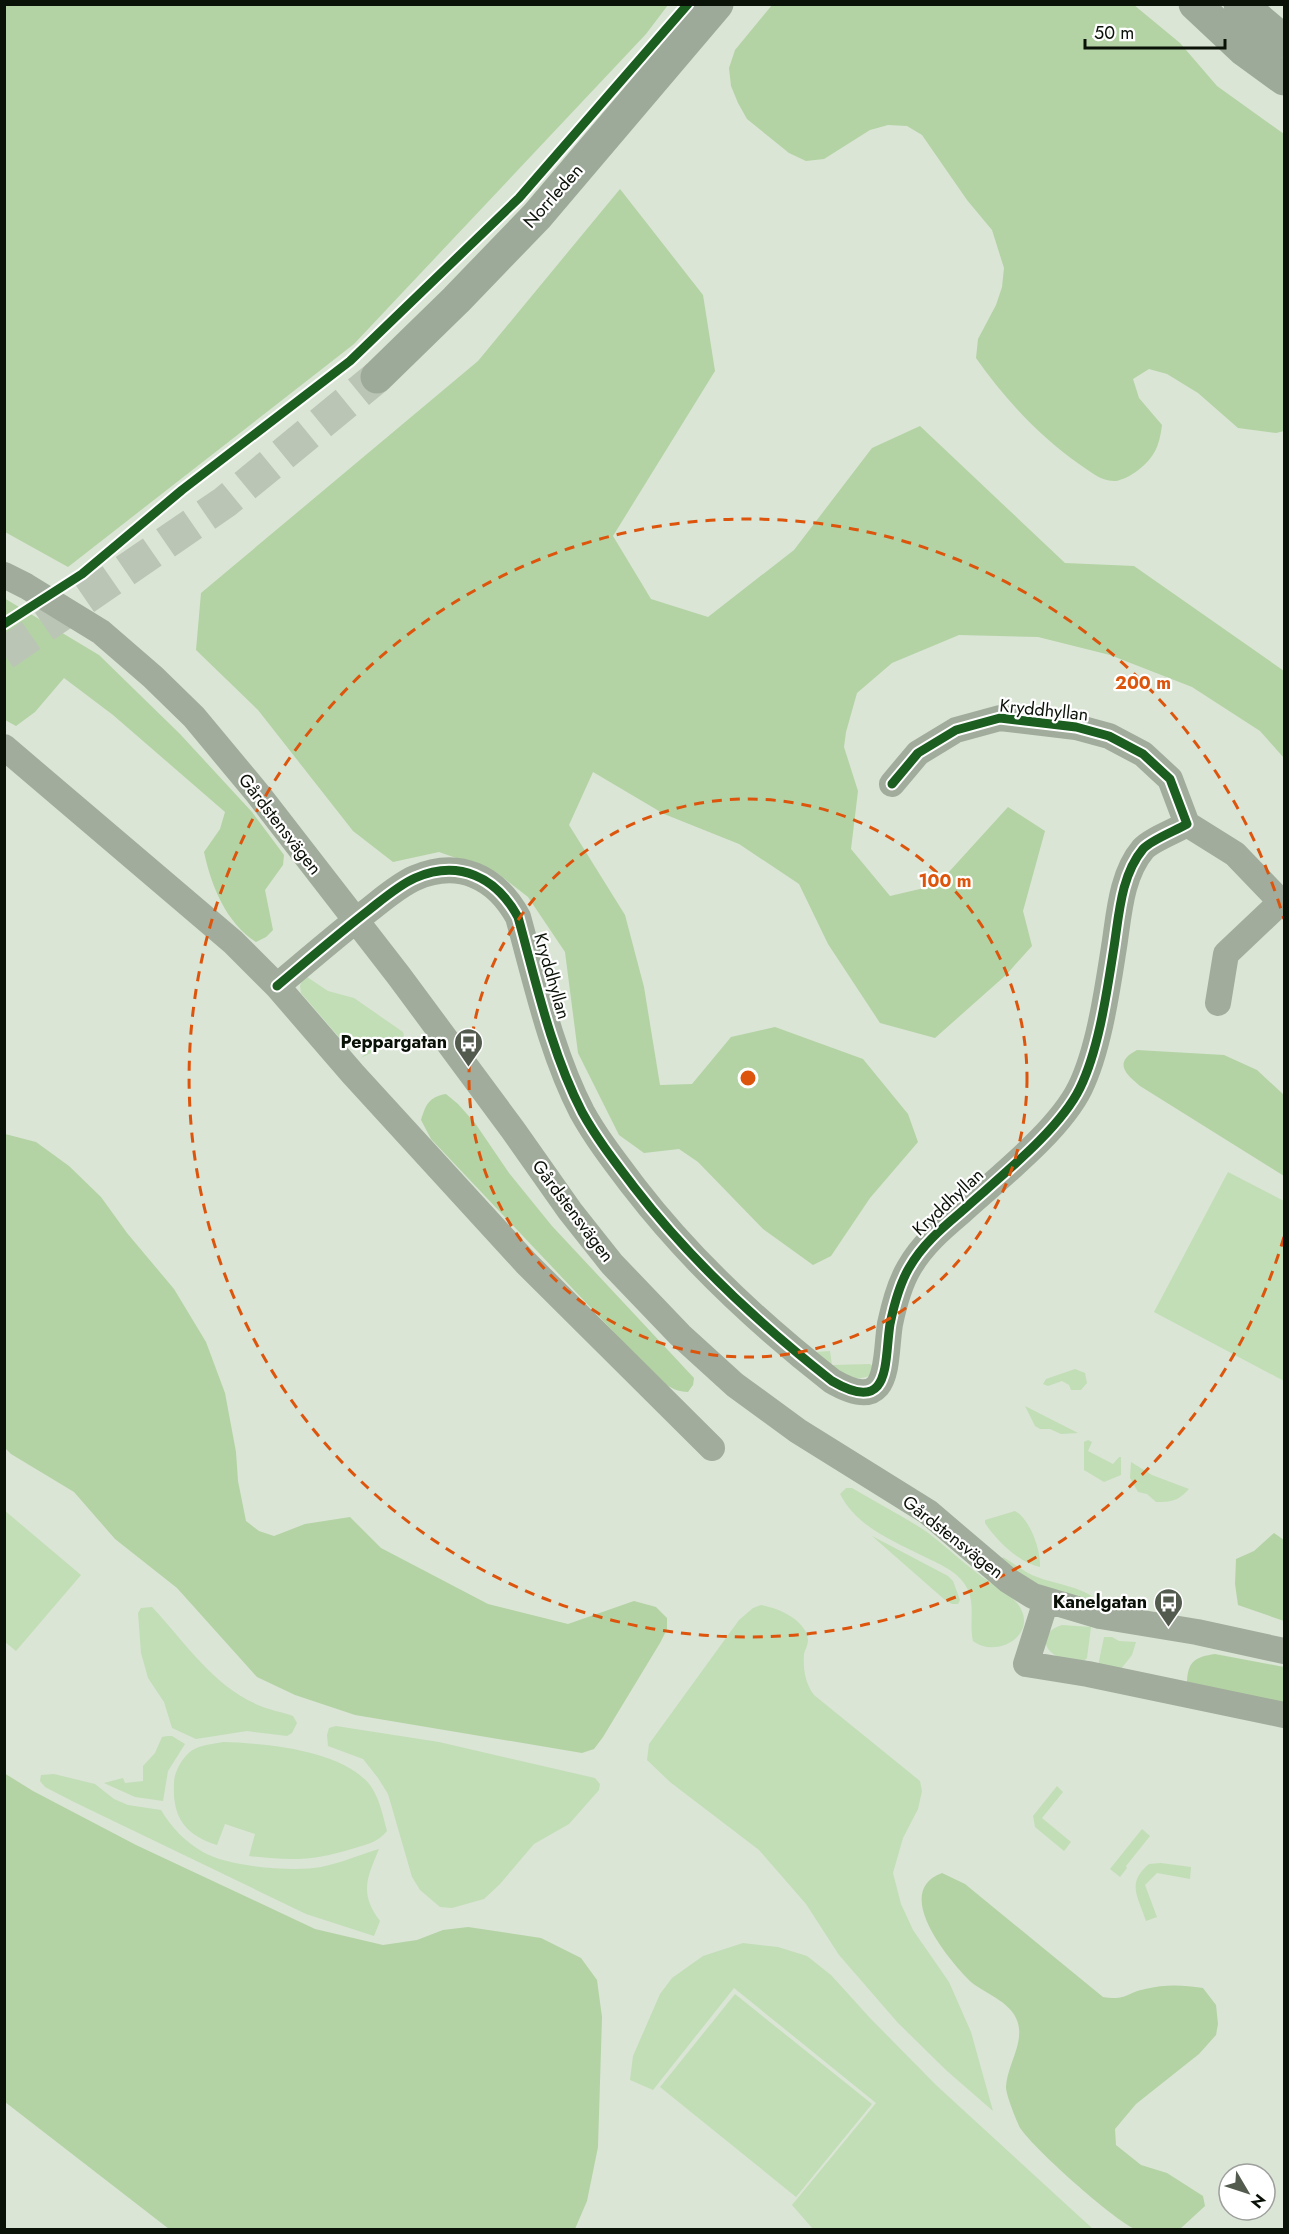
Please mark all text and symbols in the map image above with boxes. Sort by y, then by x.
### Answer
scale bar [1085,12,1224,50]
text: 50 m [1094,20,1134,46]
street label: Norrleden [517,158,589,234]
text: 200 m [1115,670,1171,696]
street label: Kryddhyllan [998,692,1090,728]
street label: Gårdstensvägen [232,768,328,880]
text: 100 m [918,868,972,894]
street label: Kryddhyllan [527,930,577,1022]
bus stop icon: Peppargatan [452,1026,484,1068]
place label: Peppargatan [341,1029,447,1055]
centre of rings [738,1068,758,1088]
street label: Gårdstensvägen [526,1154,620,1268]
street label: Kryddhyllan [907,1162,989,1242]
street label: Gårdstensvägen [897,1489,1009,1585]
bus stop icon: Kanelgatan [1152,1586,1184,1628]
place label: Kanelgatan [1053,1589,1147,1615]
north arrow [1217,2162,1277,2222]
text: N [1245,2189,1271,2213]

